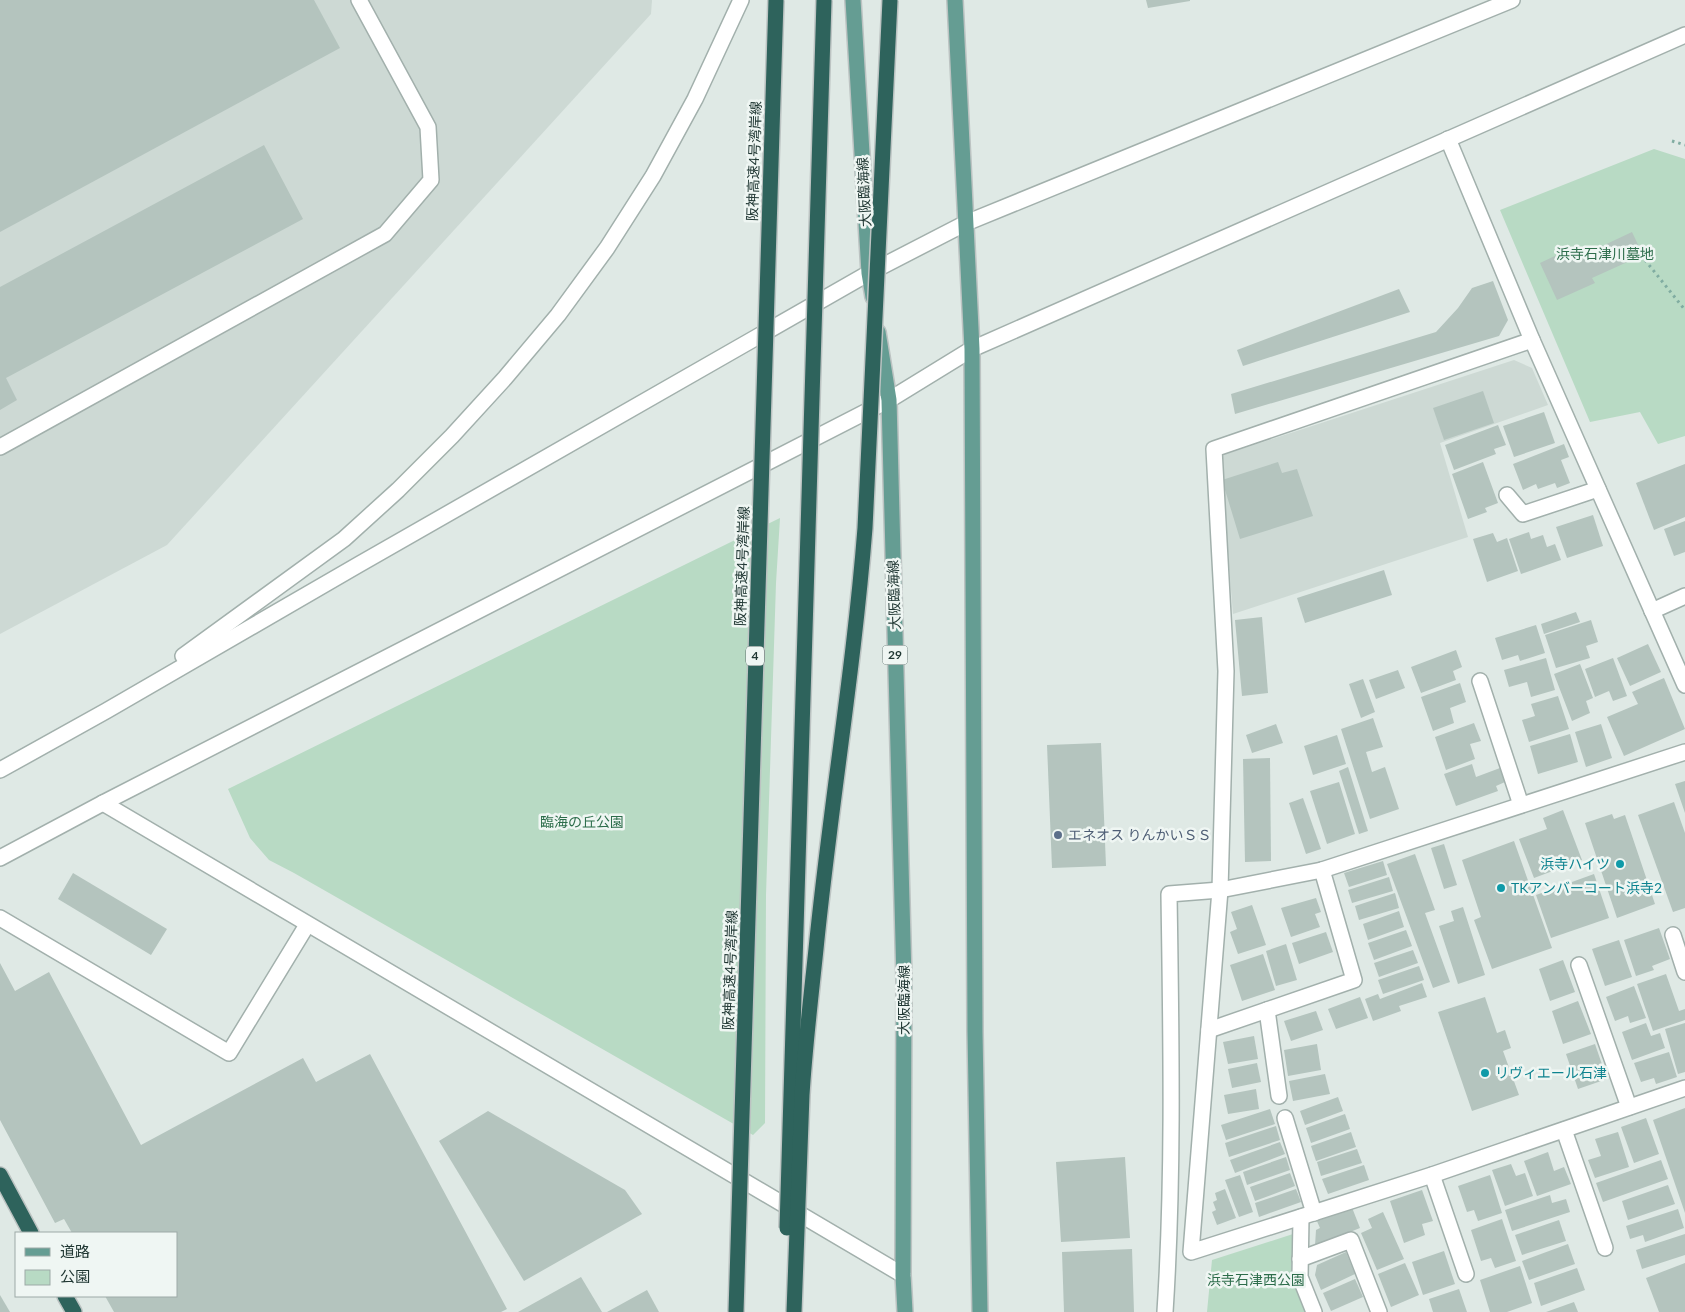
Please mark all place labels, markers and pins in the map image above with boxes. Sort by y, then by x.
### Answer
place label: エネオス りんかいＳＳ [1068,826,1212,843]
marker: エネオス りんかいＳＳ [1052,829,1064,841]
place label: 浜寺ハイツ [1540,855,1610,872]
marker: 浜寺ハイツ [1614,858,1626,870]
place label: TKアンバーコート浜寺2 [1511,879,1662,896]
marker: TKアンバーコート浜寺2 [1495,882,1507,894]
place label: リヴィエール石津 [1495,1064,1607,1081]
marker: リヴィエール石津 [1479,1067,1491,1079]

